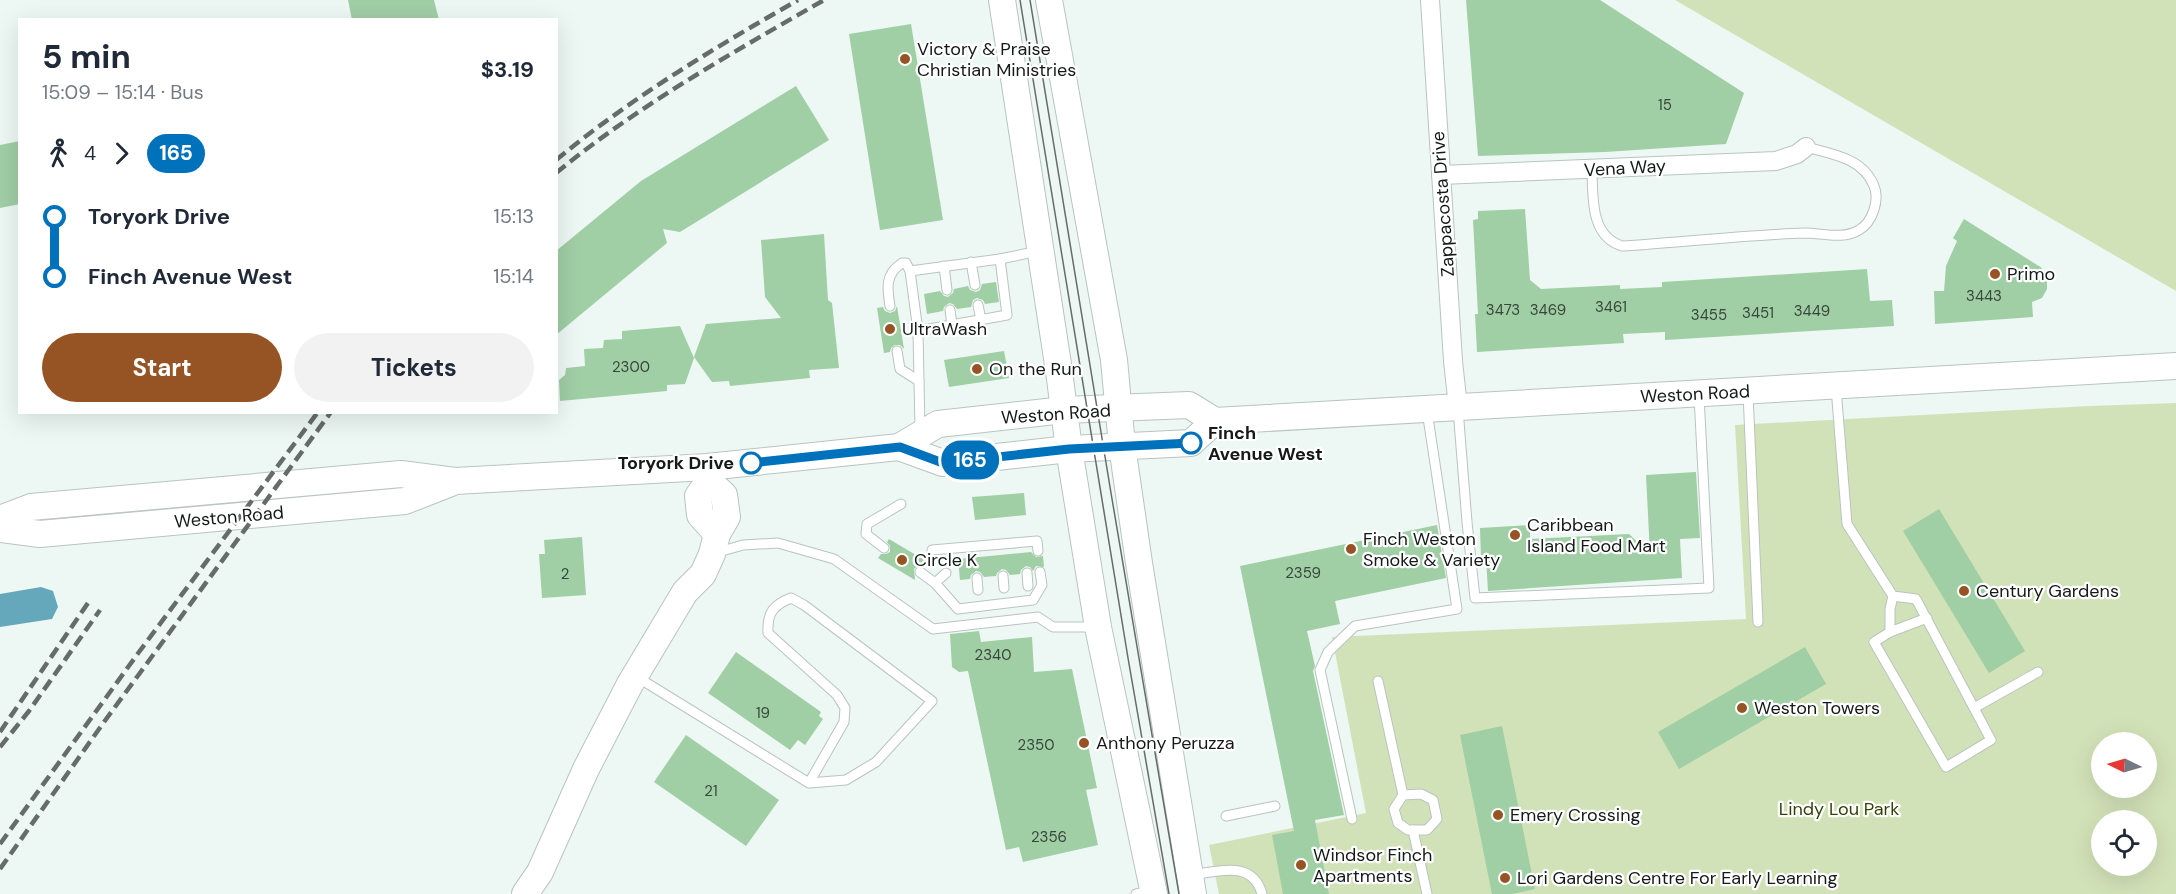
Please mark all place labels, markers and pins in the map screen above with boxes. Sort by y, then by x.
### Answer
place label: Victory & Praise Christian Ministries [917,37,1076,82]
marker: Victory & Praise Christian Ministries [898,52,912,66]
place label: Primo [2007,262,2055,286]
marker: Primo [1988,267,2002,281]
place label: UltraWash [902,317,987,341]
marker: UltraWash [883,322,897,336]
place label: On the Run [989,357,1082,381]
marker: On the Run [970,362,984,376]
place label: Finch Avenue West [1208,421,1323,466]
marker: Finch Avenue West [1180,432,1202,454]
place label: Toryork Drive [618,451,734,475]
marker: Toryork Drive [740,452,762,474]
place label: Caribbean Island Food Mart [1527,513,1666,558]
place label: Finch Weston Smoke & Variety [1363,527,1500,572]
marker: Caribbean Island Food Mart [1508,528,1522,542]
marker: Finch Weston Smoke & Variety [1344,542,1358,556]
place label: Circle K [914,548,978,572]
marker: Circle K [895,553,909,567]
place label: Century Gardens [1976,579,2119,603]
marker: Century Gardens [1957,584,1971,598]
place label: Weston Towers [1754,696,1880,720]
marker: Weston Towers [1735,701,1749,715]
place label: Anthony Peruzza [1096,731,1235,755]
marker: Anthony Peruzza [1077,736,1091,750]
place label: Emery Crossing [1510,803,1641,827]
marker: Emery Crossing [1491,808,1505,822]
place label: Windsor Finch Apartments [1313,843,1432,888]
marker: Windsor Finch Apartments [1294,858,1308,872]
place label: Lori Gardens Centre For Early Learning [1517,866,1837,890]
marker: Lori Gardens Centre For Early Learning [1498,871,1512,885]

